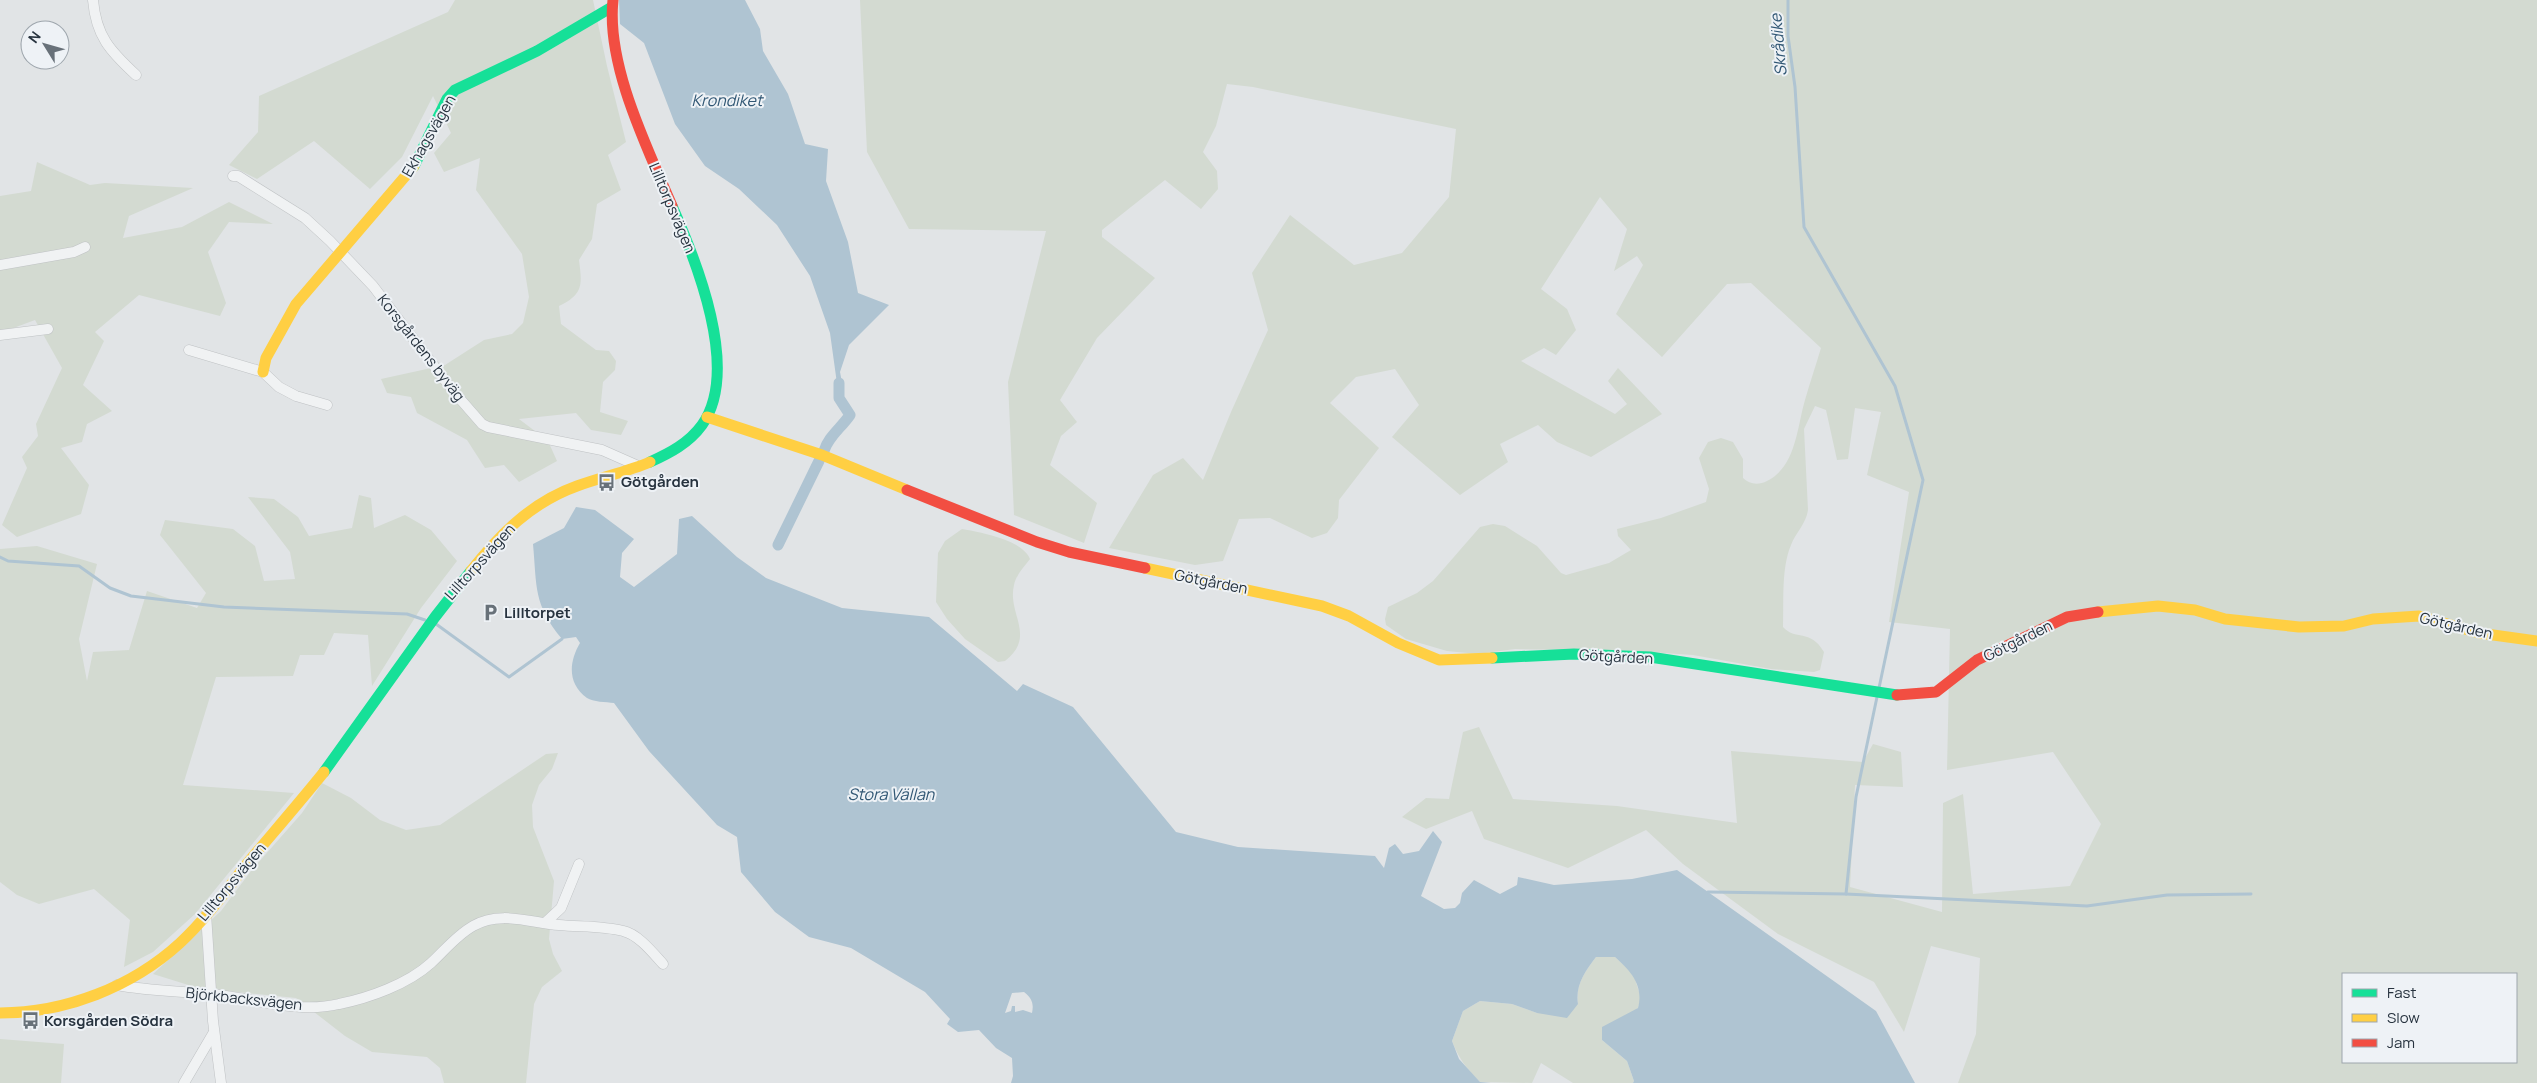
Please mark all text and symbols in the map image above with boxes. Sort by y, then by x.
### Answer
water label: Skrådike [1764,11,1792,77]
north arrow [20,20,70,70]
text: N [24,27,45,47]
water label: Krondiket [692,89,764,111]
street label: Ekhagsvägen [397,91,461,181]
street label: Lilltorpsvägen [644,159,701,256]
street label: Korsgårdens byväg [373,290,470,406]
place label: Götgården [621,471,699,492]
bus stop icon: Götgården [597,472,617,492]
street label: Lilltorpsvägen [440,519,520,605]
street label: Götgården [1173,564,1250,599]
place label: Lilltorpet [504,602,571,623]
parking icon: Lilltorpet [480,603,500,623]
street label: Götgården [2418,607,2495,644]
street label: Götgården [1980,615,2056,666]
street label: Götgården [1578,644,1654,669]
water label: Stora Vällan [848,783,935,805]
street label: Lilltorpsvägen [193,838,271,925]
legend [2342,973,2517,1063]
street label: Björkbacksvägen [185,982,303,1015]
text: Fast [2387,982,2416,1003]
text: Slow [2387,1007,2420,1028]
place label: Korsgården Södra [44,1010,173,1031]
bus stop icon: Korsgården Södra [20,1011,40,1031]
text: Jam [2387,1032,2415,1053]

